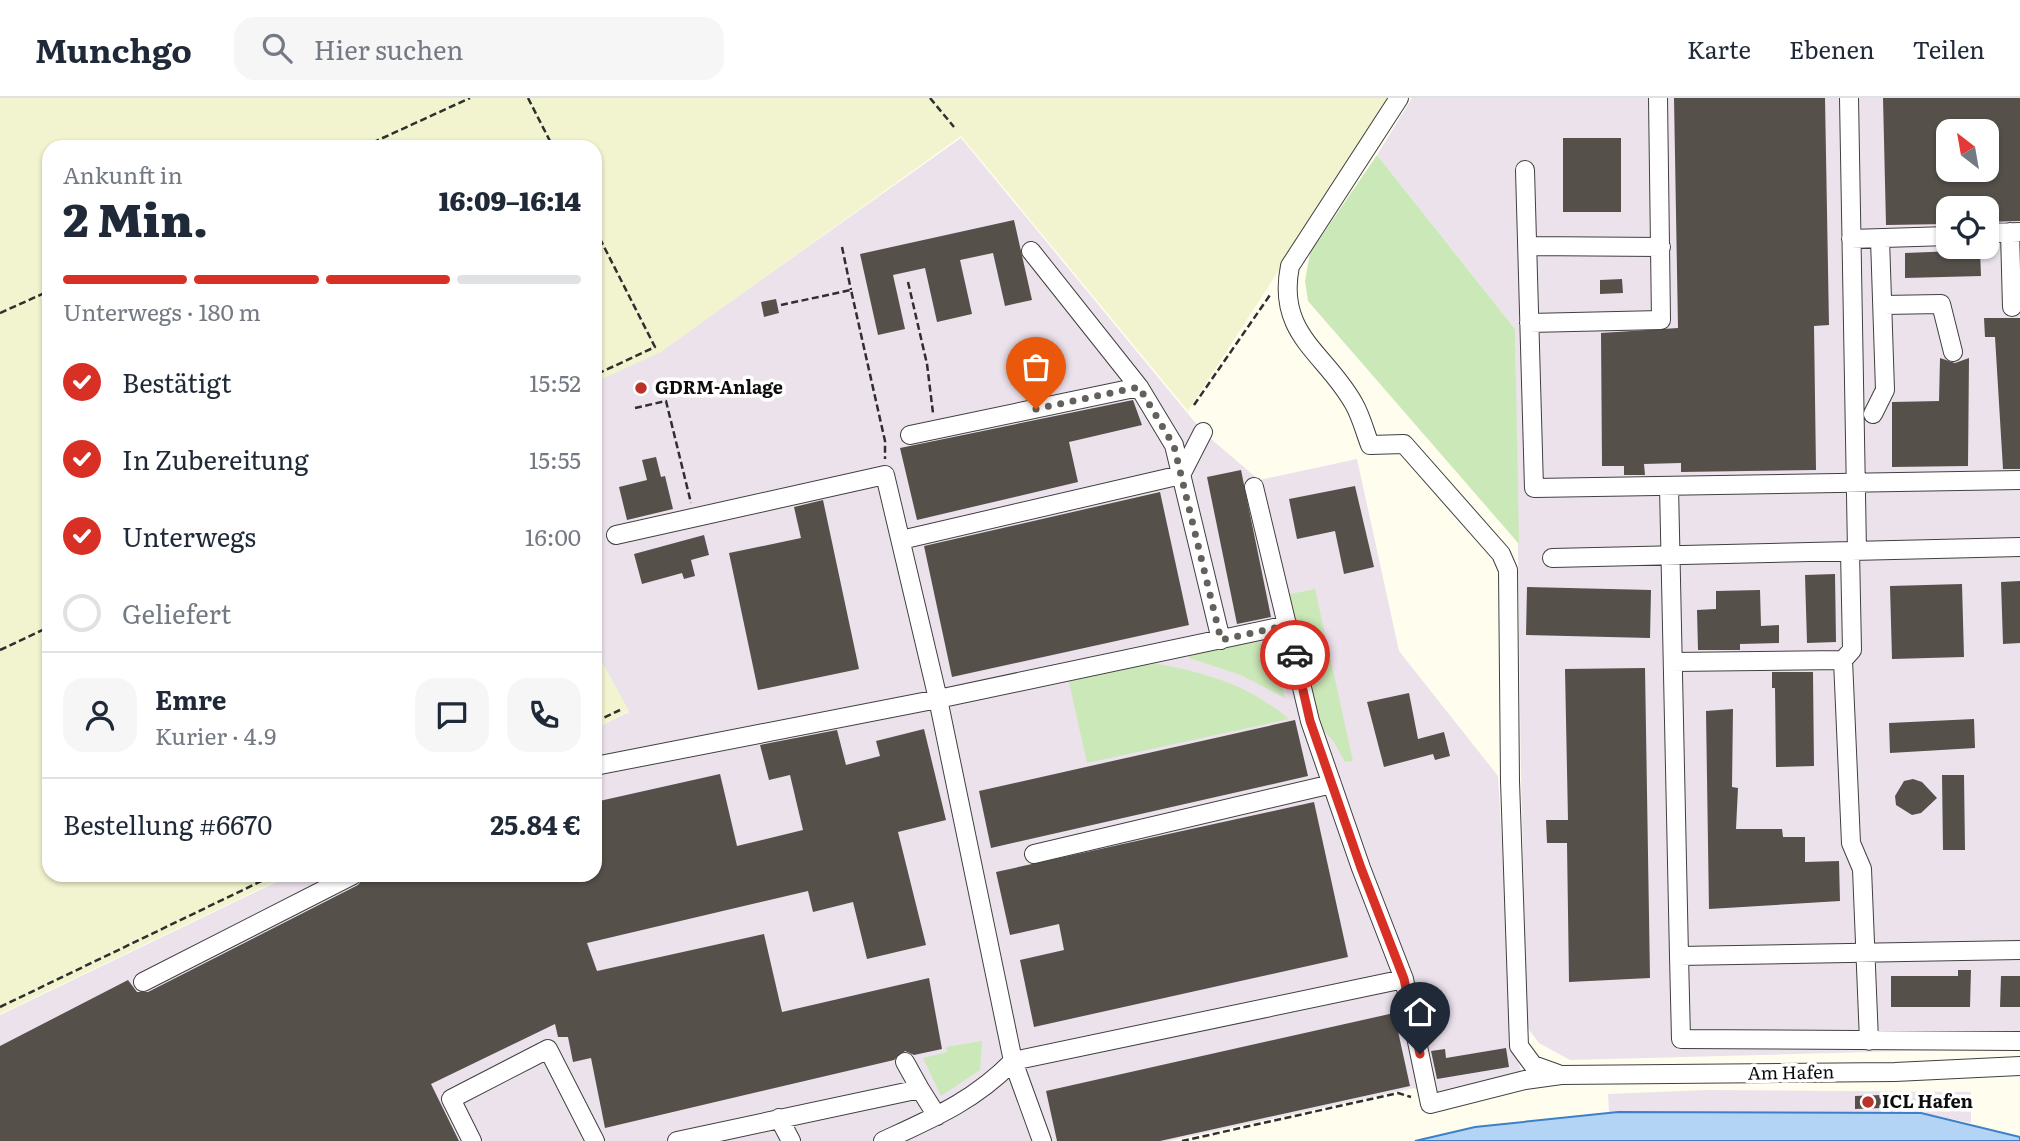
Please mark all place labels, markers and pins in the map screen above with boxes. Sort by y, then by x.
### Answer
pin [1006,337,1066,409]
place label: GDRM-Anlage [655,373,783,400]
marker: GDRM-Anlage [633,380,649,396]
pin [1390,982,1450,1054]
place label: ICL Hafen [1882,1087,1974,1114]
marker: ICL Hafen [1860,1094,1876,1110]

